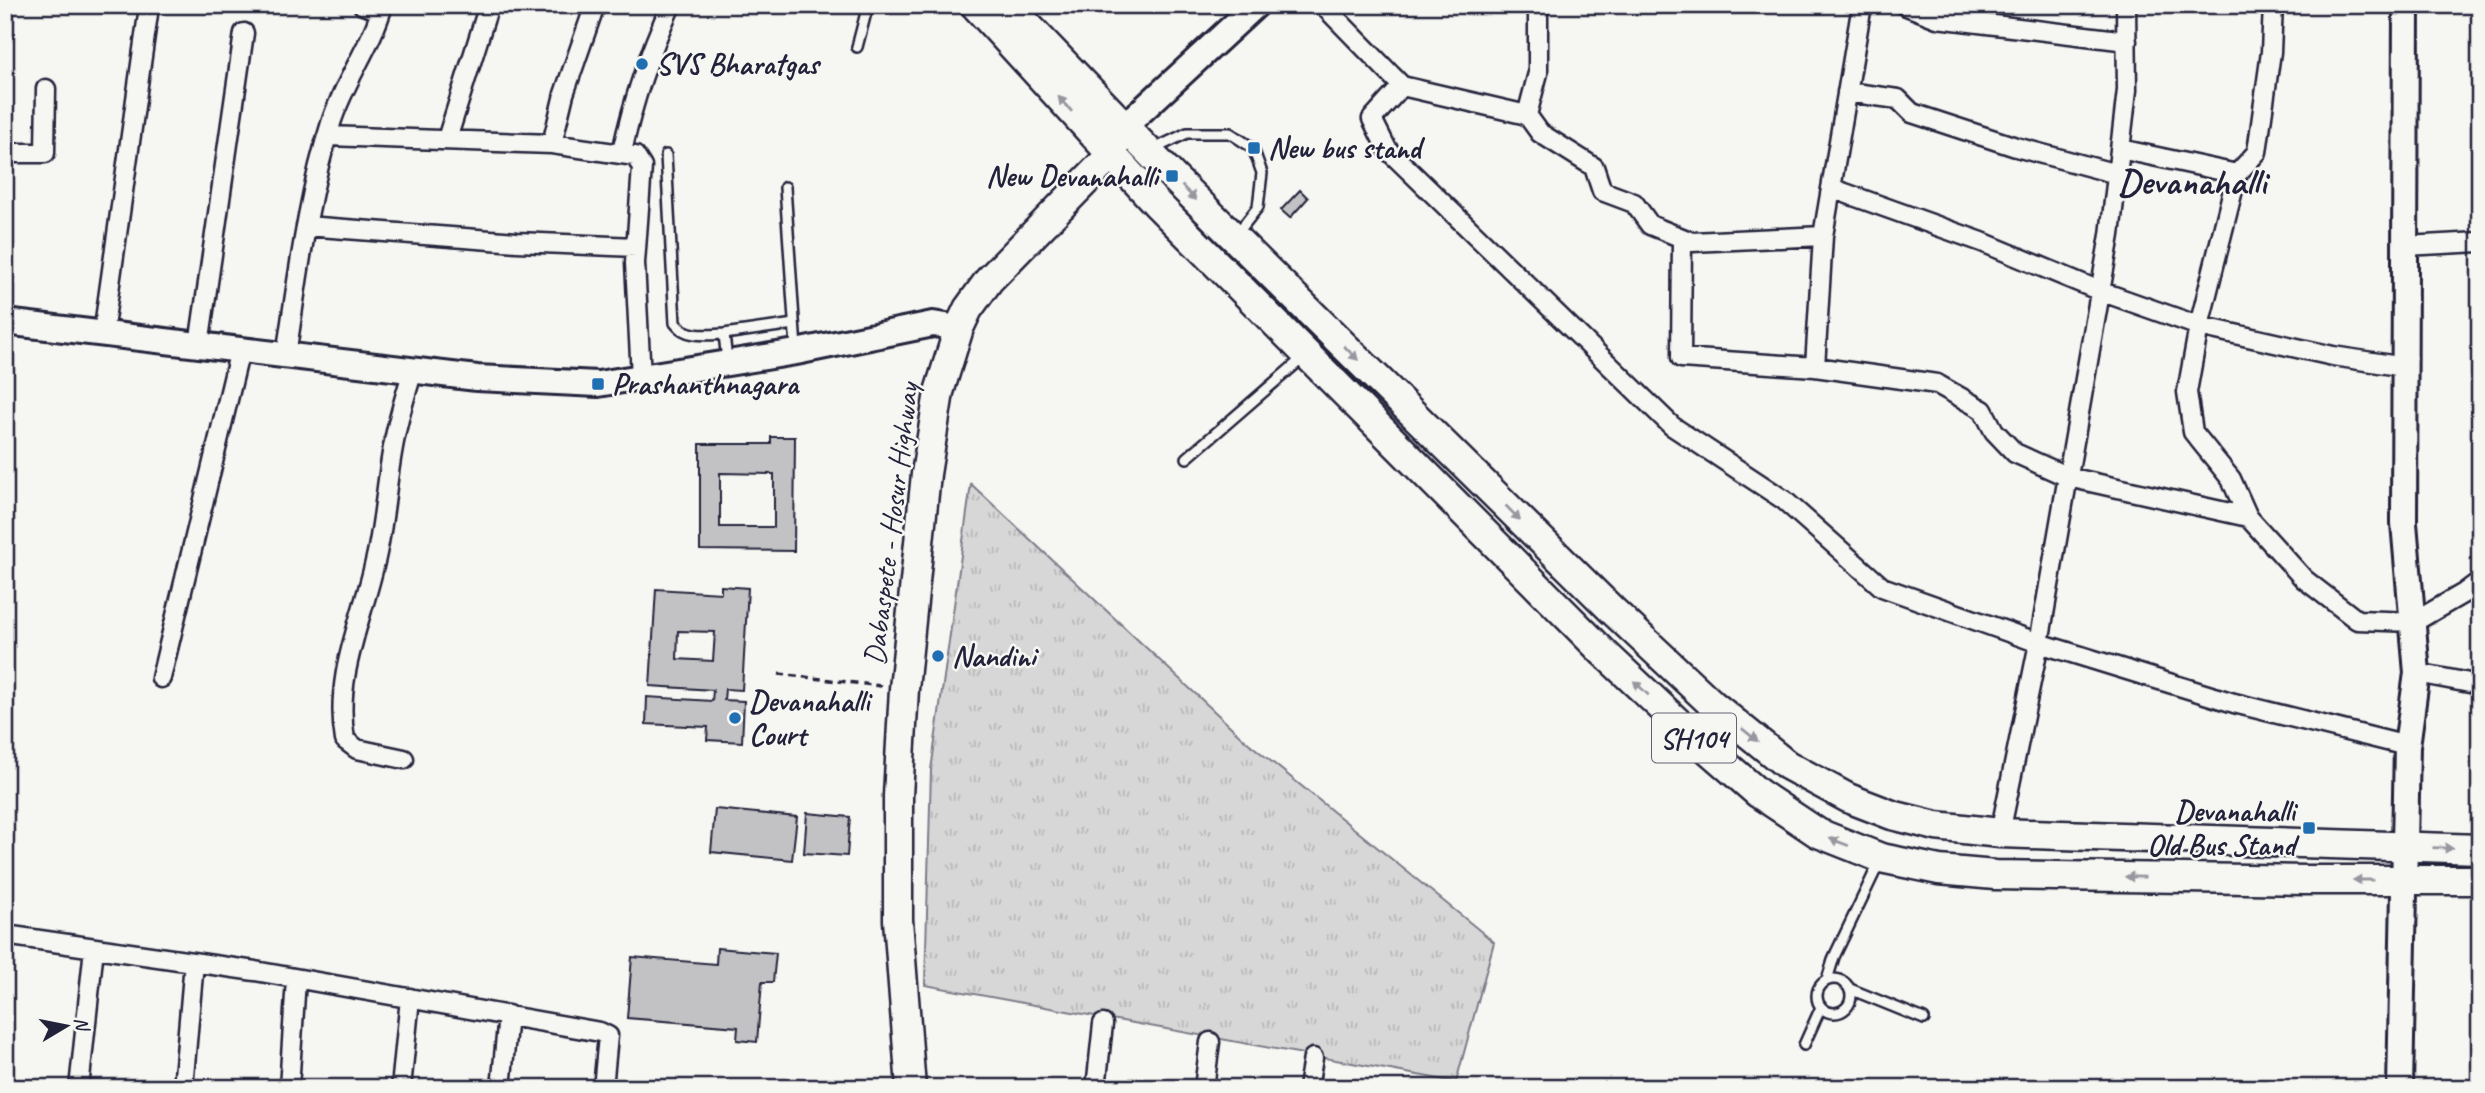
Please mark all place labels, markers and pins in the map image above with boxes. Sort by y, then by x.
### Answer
place label: SVS Bharatgas [656,45,822,83]
marker: SVS Bharatgas [634,56,650,72]
place label: New bus stand [1268,129,1426,167]
marker: New bus stand [1246,140,1262,156]
place label: New Devanahalli [986,157,1162,195]
marker: New Devanahalli [1164,168,1180,184]
place label: Prashanthnagara [612,365,801,403]
marker: Prashanthnagara [590,376,606,392]
place label: Nandini [952,637,1039,675]
marker: Nandini [930,648,946,664]
place label: Devanahalli Court [749,682,873,754]
marker: Devanahalli Court [727,710,743,726]
place label: Devanahalli Old Bus Stand [2147,792,2300,864]
marker: Devanahalli Old Bus Stand [2301,820,2317,836]

